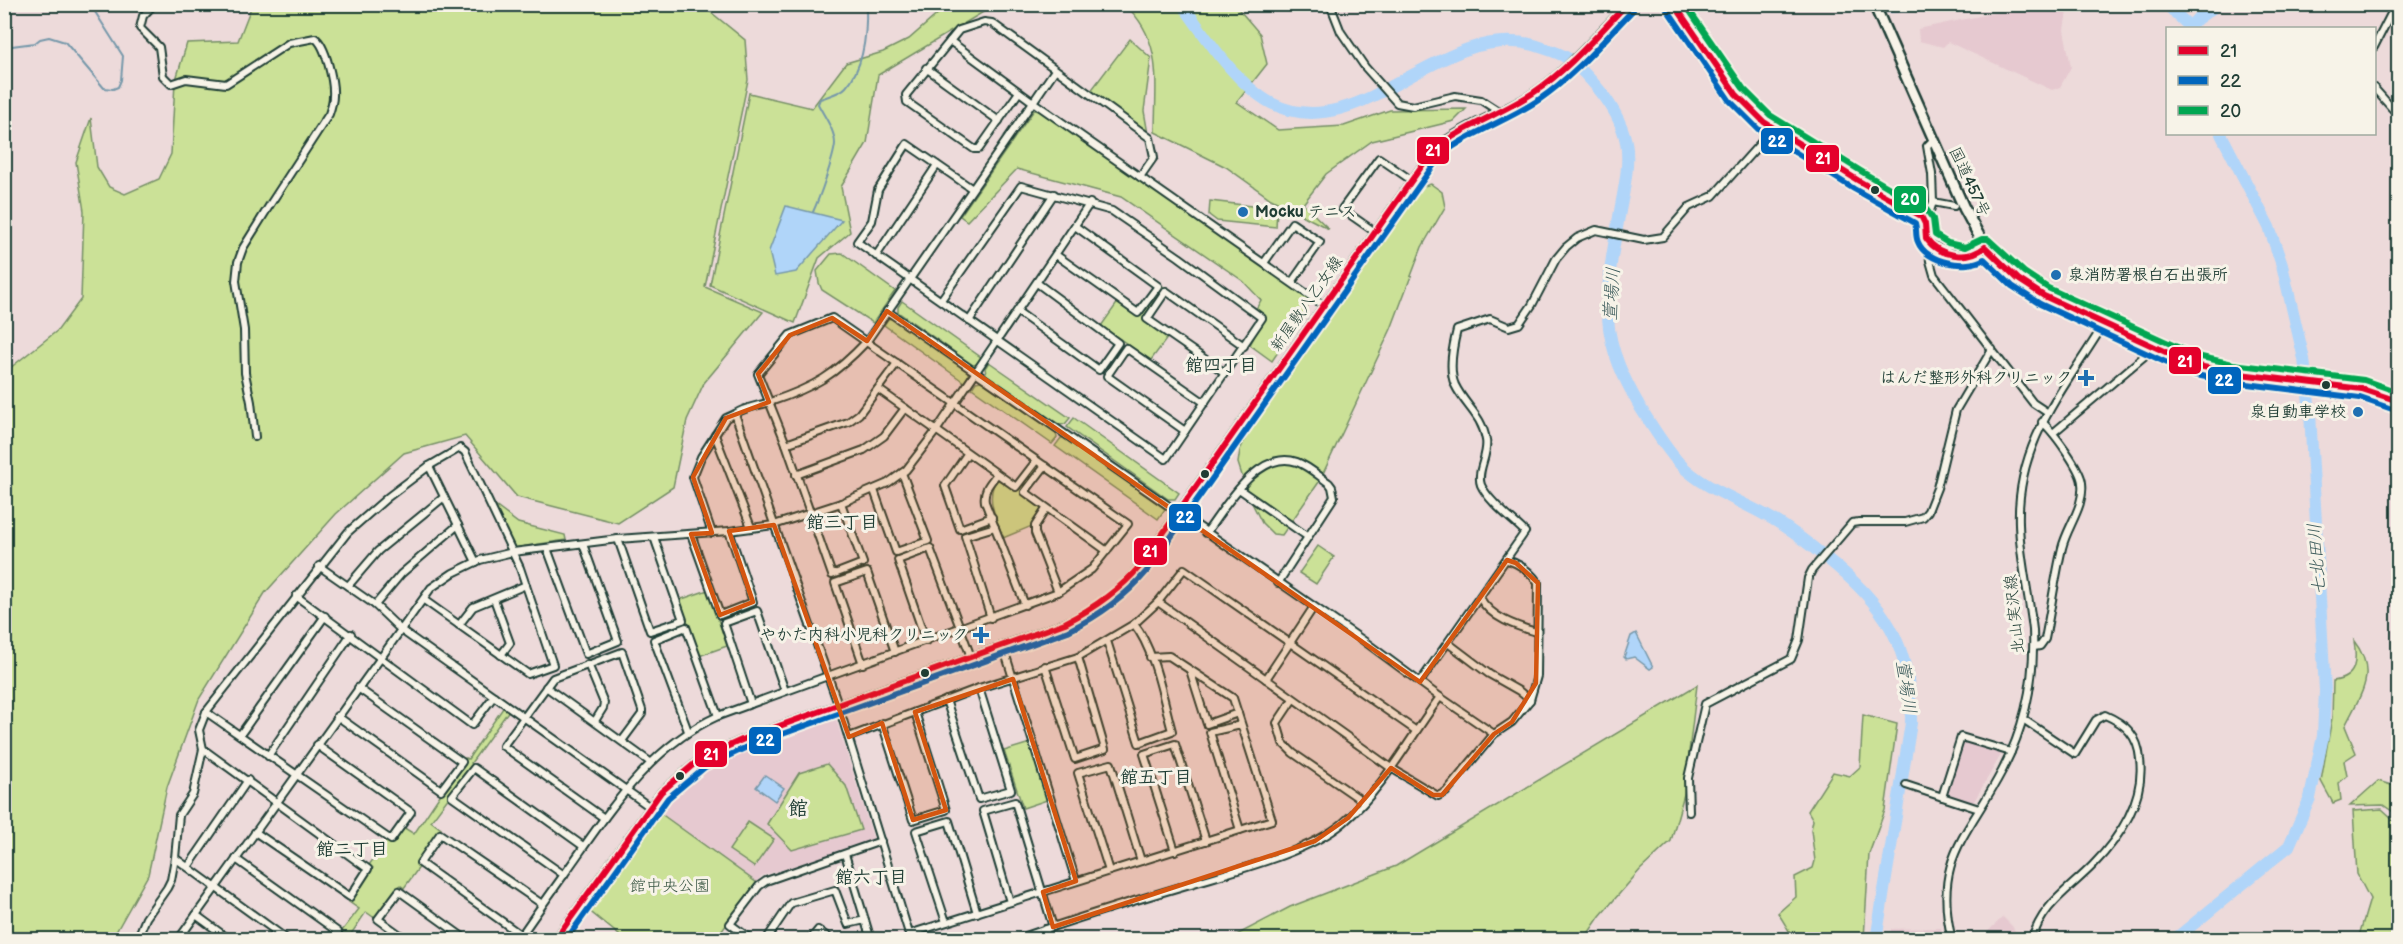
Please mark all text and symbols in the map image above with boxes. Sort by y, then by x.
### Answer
legend [2166,27,2376,135]
text: 21 [2220,41,2237,62]
text: 22 [2220,71,2242,92]
text: 20 [2220,101,2241,122]
line badge: 22 [1760,127,1794,155]
text: 22 [1767,133,1787,152]
line badge: 21 [1416,136,1450,165]
text: 21 [1425,142,1441,161]
line badge: 21 [1805,144,1840,173]
street label: 国道457号 [1945,144,1993,220]
text: 21 [1815,150,1831,169]
unlabelled marker [1869,184,1881,196]
line badge: 20 [1893,185,1927,214]
text: 20 [1900,191,1920,210]
place label: Mocku テニス [1255,203,1356,222]
marker: Mocku テニス [1236,205,1250,219]
street label: 新屋敷八乙女線 [1267,253,1347,355]
water label: 萱場川 [1600,266,1624,322]
place label: 泉消防署根白石出張所 [2068,266,2228,285]
marker: 泉消防署根白石出張所 [2049,268,2063,282]
line badge: 21 [2168,346,2202,375]
text: 21 [2177,353,2193,372]
district label: 館四丁目 [1185,355,1257,376]
line badge: 22 [2207,366,2242,395]
place label: はんだ整形外科クリニック [1880,369,2072,388]
marker: はんだ整形外科クリニック [2077,369,2095,387]
text: 22 [2214,372,2234,391]
unlabelled marker [2320,379,2332,391]
place label: 泉自動車学校 [2250,403,2346,422]
marker: 泉自動車学校 [2351,405,2365,419]
unlabelled marker [1199,468,1211,480]
line badge: 22 [1168,503,1202,532]
text: 22 [1175,509,1195,528]
district label: 館三丁目 [806,512,878,533]
water label: 七北田川 [2304,522,2330,596]
line badge: 21 [1133,537,1168,566]
text: 21 [1142,543,1158,562]
street label: 北山実沢線 [2001,573,2029,655]
place label: やかた内科小児科クリニック [760,626,968,645]
marker: やかた内科小児科クリニック [972,626,990,644]
water label: 萱場川 [1892,659,1920,715]
unlabelled marker [919,667,931,679]
line badge: 22 [748,726,782,755]
text: 22 [755,732,775,751]
line badge: 21 [694,740,728,768]
text: 21 [703,746,719,765]
district label: 館五丁目 [1120,767,1192,788]
unlabelled marker [674,770,686,782]
district label: 館 [788,797,808,821]
district label: 館二丁目 [316,839,388,860]
district label: 館六丁目 [835,867,907,888]
park label: 館中央公園 [630,877,710,896]

